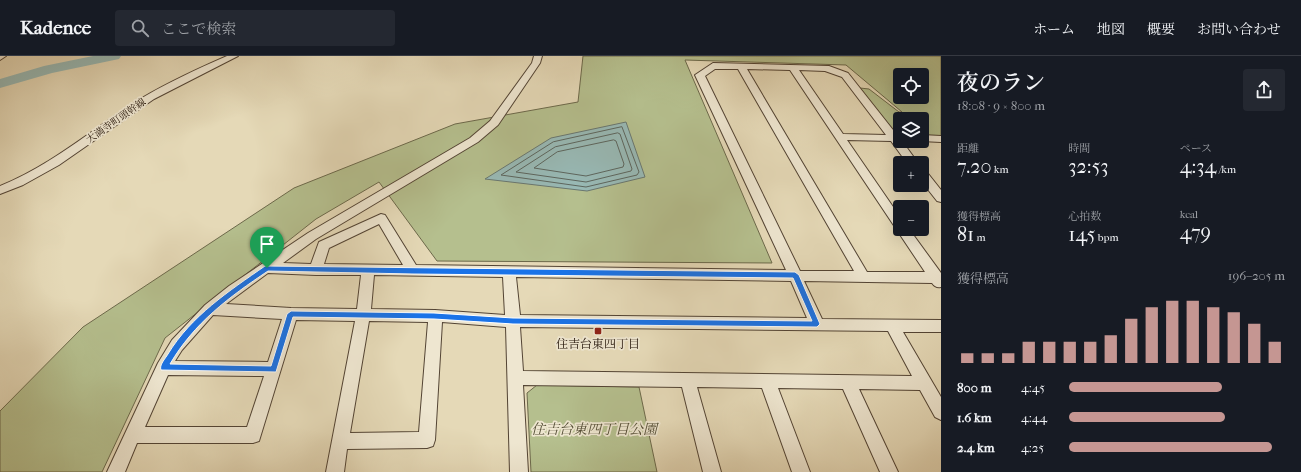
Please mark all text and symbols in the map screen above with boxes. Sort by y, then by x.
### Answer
search box [115,10,395,46]
text: Kadence [20,17,91,39]
icon: search [129,17,151,39]
text: ここで検索 [161,20,236,38]
text: ホーム [1033,21,1075,38]
text: 地図 [1097,21,1125,38]
text: 概要 [1147,21,1175,38]
text: お問い合わせ [1197,21,1281,38]
map controls [893,68,929,236]
button: locate [893,68,929,104]
button: share [1243,69,1285,111]
text: 夜のラン [957,70,1045,96]
street label: 大満寺町頭幹線 [84,96,148,146]
text: 18:08 · 9 × 800 m [957,98,1045,113]
button: layers [893,112,929,148]
text: 距離 [957,142,979,155]
text: 時間 [1068,142,1090,155]
text: ペース [1180,142,1212,155]
text: 7.20 [957,155,991,178]
text: 32:53 [1068,155,1109,178]
text: 4:34 [1180,155,1216,178]
button: + [893,156,929,192]
text: km [991,163,1009,176]
text: /km [1216,163,1236,176]
button: − [893,200,929,236]
text: kcal [1180,208,1198,221]
text: 獲得標高 [957,210,1001,223]
text: 心拍数 [1068,210,1101,223]
text: 479 [1180,221,1211,244]
text: 81 [957,223,974,246]
text: 145 [1068,223,1095,246]
pin [250,227,284,268]
text: m [974,231,986,244]
text: bpm [1095,231,1119,244]
icon: arrive [256,233,278,255]
text: 196–205 m [1228,268,1285,283]
text: 獲得標高 [957,271,1009,286]
marker: 住吉台東四丁目 [593,326,603,336]
place label: 住吉台東四丁目 [556,337,640,351]
text: 800 m [957,380,991,395]
text: 4:45 [1021,380,1045,395]
text: 1.6 km [957,410,991,425]
text: 4:44 [1021,410,1047,425]
park label: 住吉台東四丁目公園 [531,421,659,438]
text: 2.4 km [957,440,994,455]
text: 4:25 [1021,440,1044,455]

